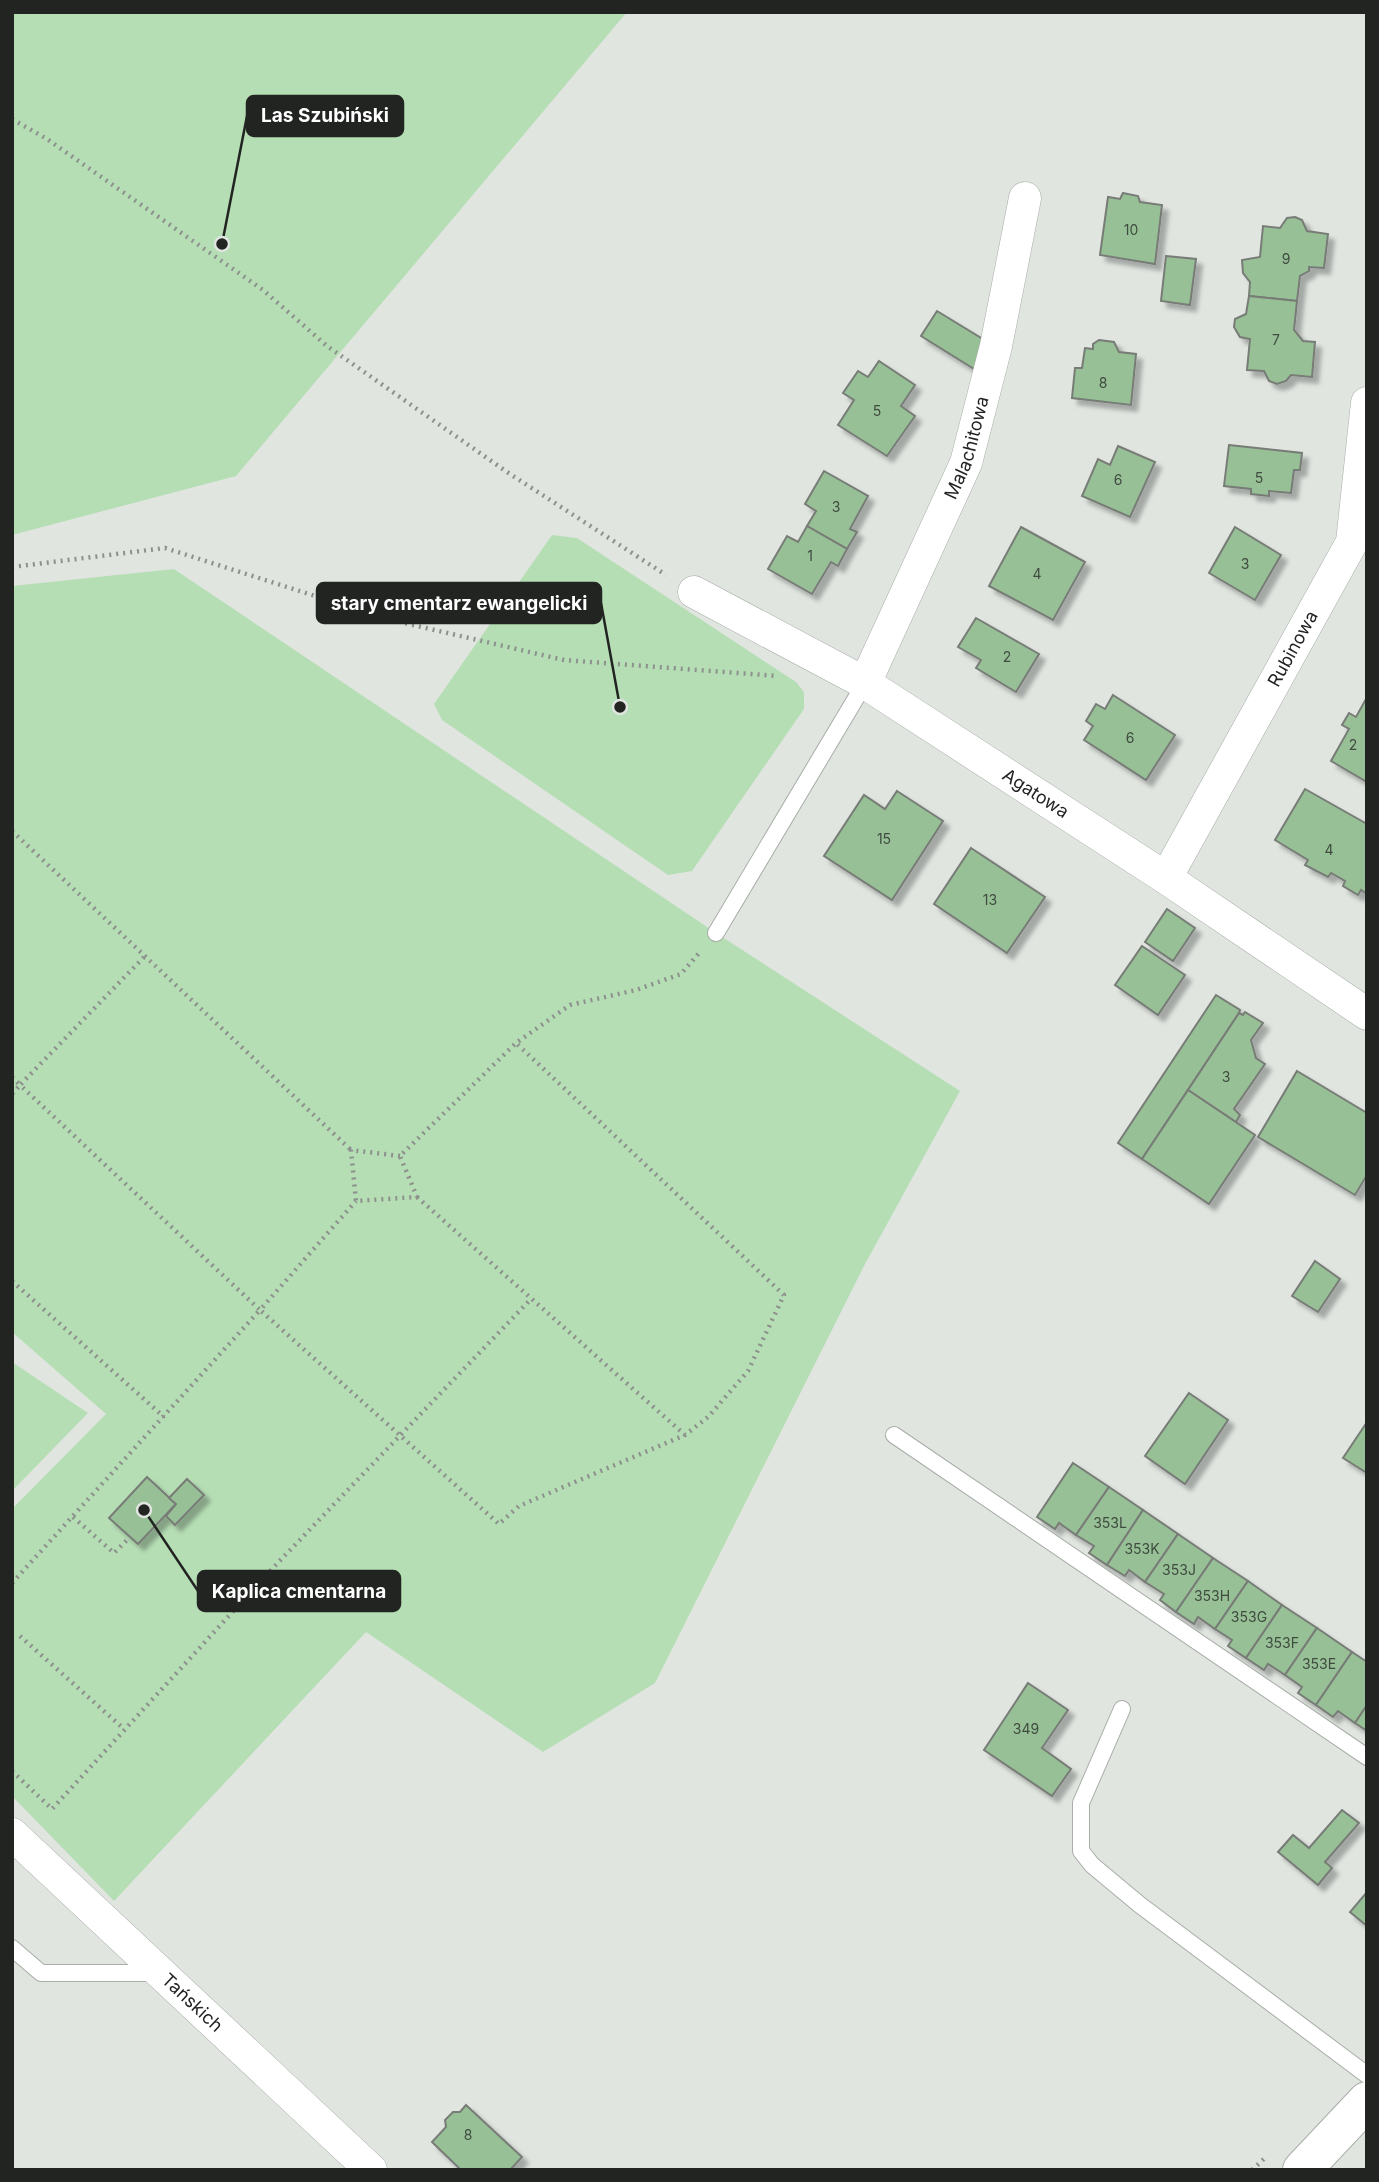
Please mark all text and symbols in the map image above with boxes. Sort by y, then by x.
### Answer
callout: Las Szubiński [247,96,403,136]
text: Las Szubiński [261,104,389,127]
house number: 10 [1124,221,1138,238]
house number: 9 [1282,250,1290,267]
house number: 7 [1272,331,1280,348]
house number: 8 [1099,374,1107,391]
street label: Malachitowa [940,394,993,502]
house number: 5 [873,402,881,419]
house number: 5 [1255,469,1263,486]
house number: 6 [1114,471,1122,488]
house number: 3 [832,498,840,515]
house number: 1 [807,547,813,564]
house number: 3 [1241,555,1249,572]
house number: 4 [1032,565,1042,582]
callout: stary cmentarz ewangelicki [317,583,601,623]
text: stary cmentarz ewangelicki [331,592,587,615]
street label: Rubinowa [1263,607,1322,690]
house number: 2 [1003,648,1011,665]
house number: 6 [1126,729,1134,746]
house number: 2 [1349,736,1357,753]
street label: Agatowa [999,764,1073,822]
house number: 15 [877,830,891,847]
house number: 4 [1324,841,1334,858]
house number: 13 [983,891,997,908]
house number: 3 [1222,1068,1230,1085]
house number: 353L [1093,1514,1127,1531]
house number: 353K [1124,1540,1160,1557]
house number: 353J [1162,1561,1196,1578]
callout: Kaplica cmentarna [198,1571,400,1611]
text: Kaplica cmentarna [212,1580,386,1603]
house number: 353H [1194,1587,1230,1604]
house number: 353G [1231,1608,1267,1625]
house number: 353F [1265,1634,1299,1651]
house number: 353E [1302,1655,1336,1672]
house number: 349 [1013,1720,1039,1737]
street label: Tańskich [158,1969,228,2036]
house number: 8 [464,2126,472,2143]

